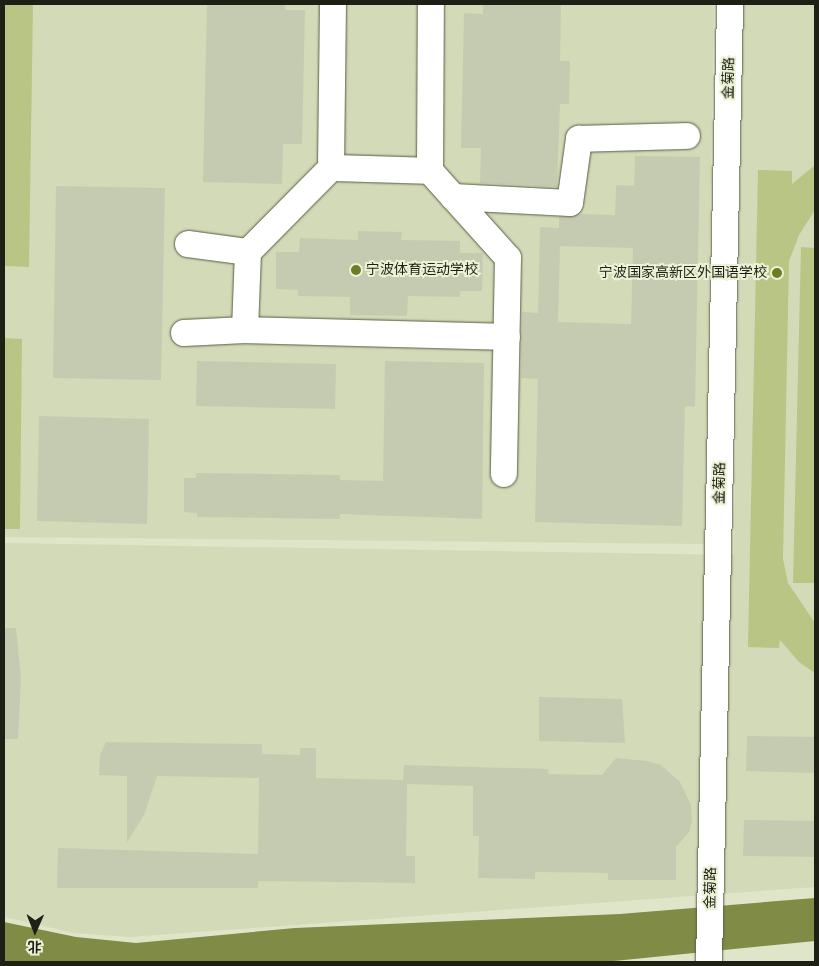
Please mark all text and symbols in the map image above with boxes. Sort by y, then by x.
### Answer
street label: 金菊路 [720,57,738,99]
place label: 宁波体育运动学校 [366,262,478,278]
marker: 宁波体育运动学校 [350,264,362,276]
place label: 宁波国家高新区外国语学校 [599,265,767,281]
marker: 宁波国家高新区外国语学校 [771,267,783,279]
street label: 金菊路 [711,462,729,504]
street label: 金菊路 [702,867,720,909]
north arrow [10,906,60,956]
text: 北 [28,938,42,955]

